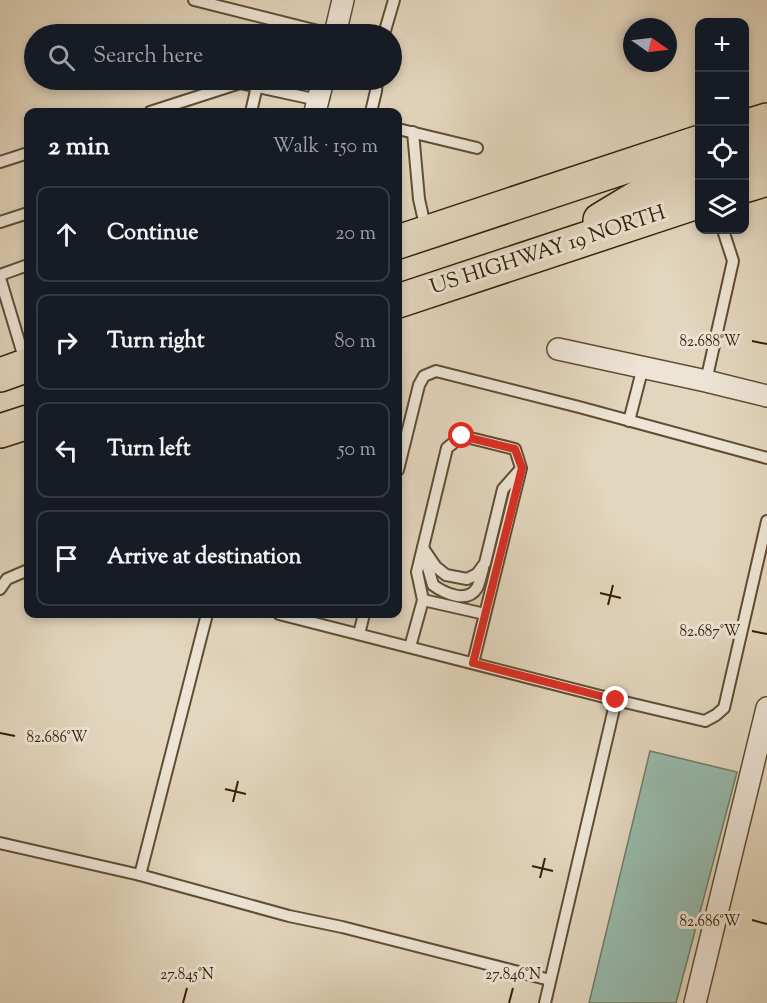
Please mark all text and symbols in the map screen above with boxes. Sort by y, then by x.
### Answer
north arrow [623,18,677,72]
map controls [695,18,749,234]
button: + [695,18,749,72]
search box [24,24,402,90]
icon: search [45,41,78,74]
text: Search here [93,41,203,73]
button: − [695,72,749,126]
button: locate [695,126,749,180]
text: 2 min [48,129,110,166]
text: Walk · 150 m [272,133,378,162]
button: layers [695,180,749,234]
street label: US HIGHWAY 19 NORTH [426,199,670,303]
icon: ahead [50,218,83,251]
text: Continue [107,218,198,250]
text: 20 m [335,220,376,249]
icon: right [50,326,83,359]
text: Turn right [107,326,204,358]
text: 80 m [335,328,376,357]
text: 82.688°W [680,332,741,353]
route start [448,422,474,448]
icon: left [50,434,83,467]
text: Turn left [107,434,190,466]
text: 50 m [338,436,376,465]
icon: arrive [50,542,83,575]
text: Arrive at destination [107,542,302,574]
text: 82.687°W [680,622,741,643]
route end [602,686,628,712]
text: 82.686°W [27,728,88,749]
text: 82.686°W [680,912,741,933]
text: 27.845°N [160,965,214,986]
text: 27.846°N [485,965,541,986]

